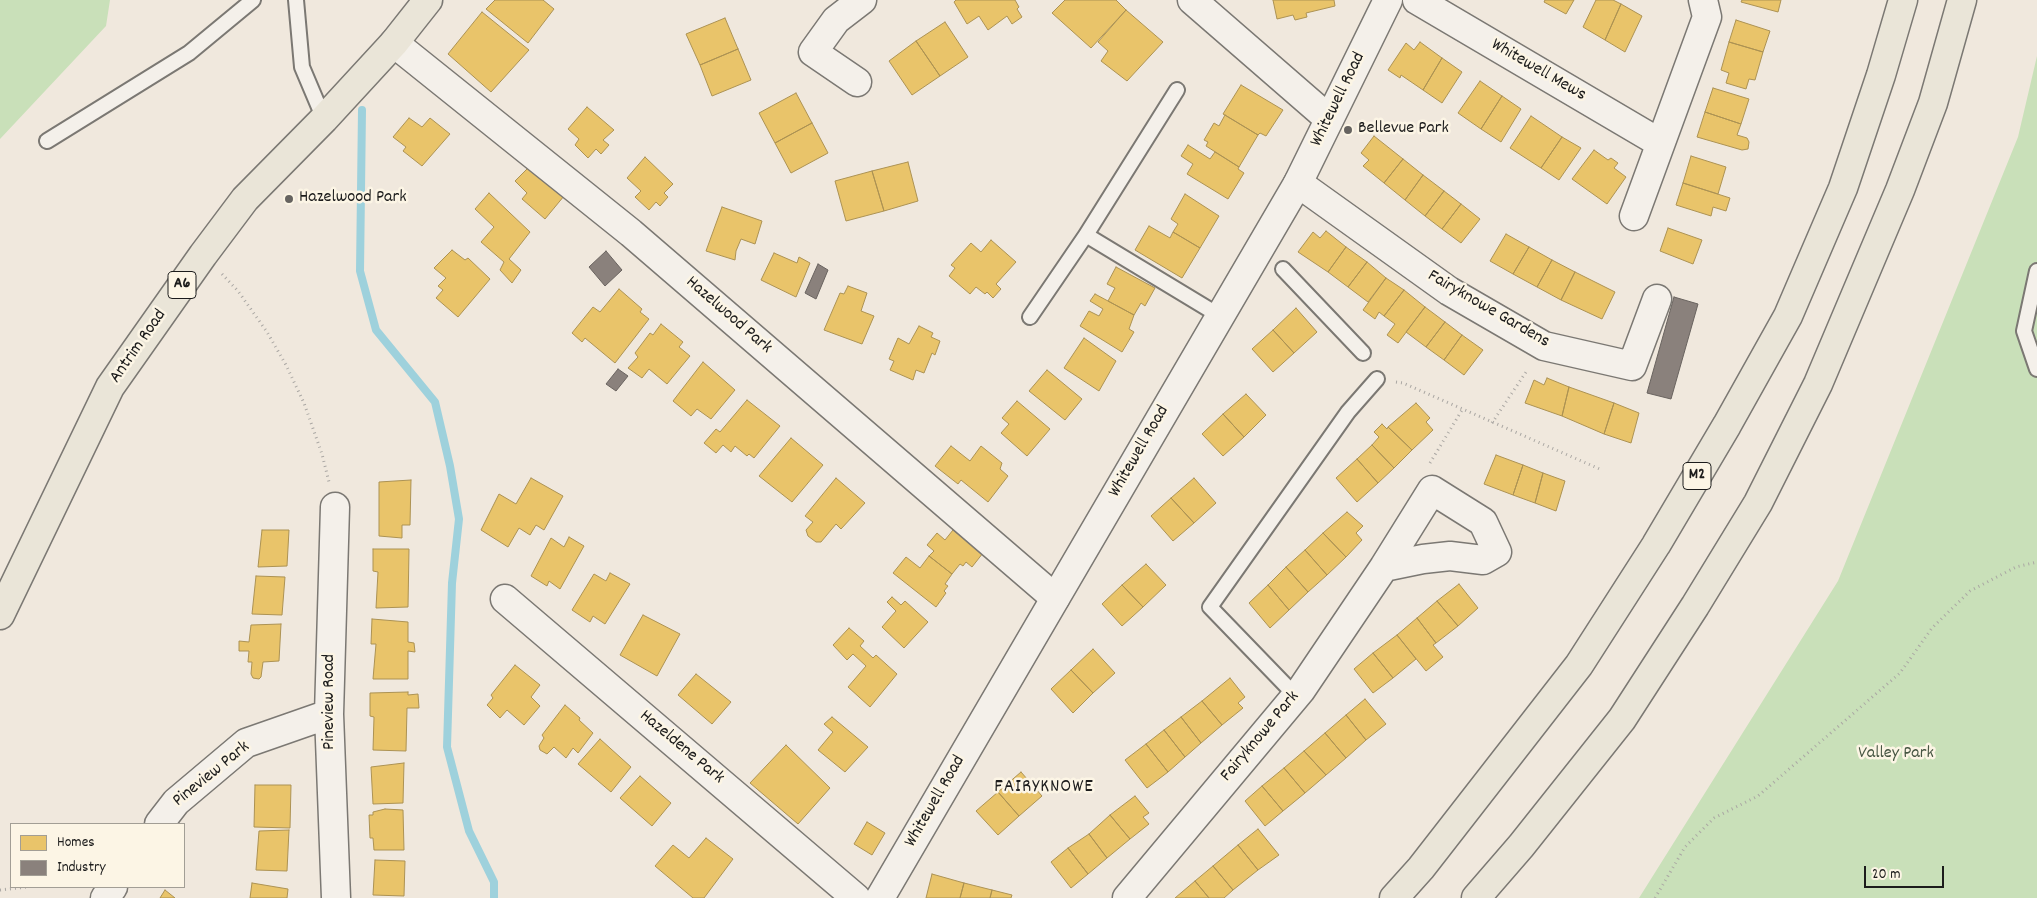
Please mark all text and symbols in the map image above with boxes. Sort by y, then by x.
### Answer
street label: Whitewell Mews [1487,35,1589,107]
street label: Whitewell Road [1307,49,1371,151]
place label: Bellevue Park [1358,119,1449,141]
marker: Bellevue Park [1342,124,1354,136]
place label: Hazelwood Park [299,188,407,210]
marker: Hazelwood Park [283,193,295,205]
street label: Fairyknowe Gardens [1423,266,1553,354]
road number: A6 [168,272,196,298]
street label: Hazelwood Park [680,273,776,359]
street label: Antrim Road [106,306,172,388]
street label: Whitewell Road [1105,402,1175,502]
road number: M2 [1683,462,1711,490]
street label: Pineview Road [320,654,342,750]
street label: Fairyknowe Park [1217,687,1305,787]
street label: Hazeldene Park [634,706,728,790]
street label: Pineview Park [169,737,255,813]
park label: Valley Park [1858,744,1934,766]
street label: Whitewell Road [901,752,971,852]
district label: FAIRYKNOWE [993,777,1095,799]
legend [10,823,185,888]
text: Homes [57,832,95,854]
scale bar [1867,856,1947,888]
text: Industry [57,857,106,879]
text: 20 m [1872,864,1900,886]

